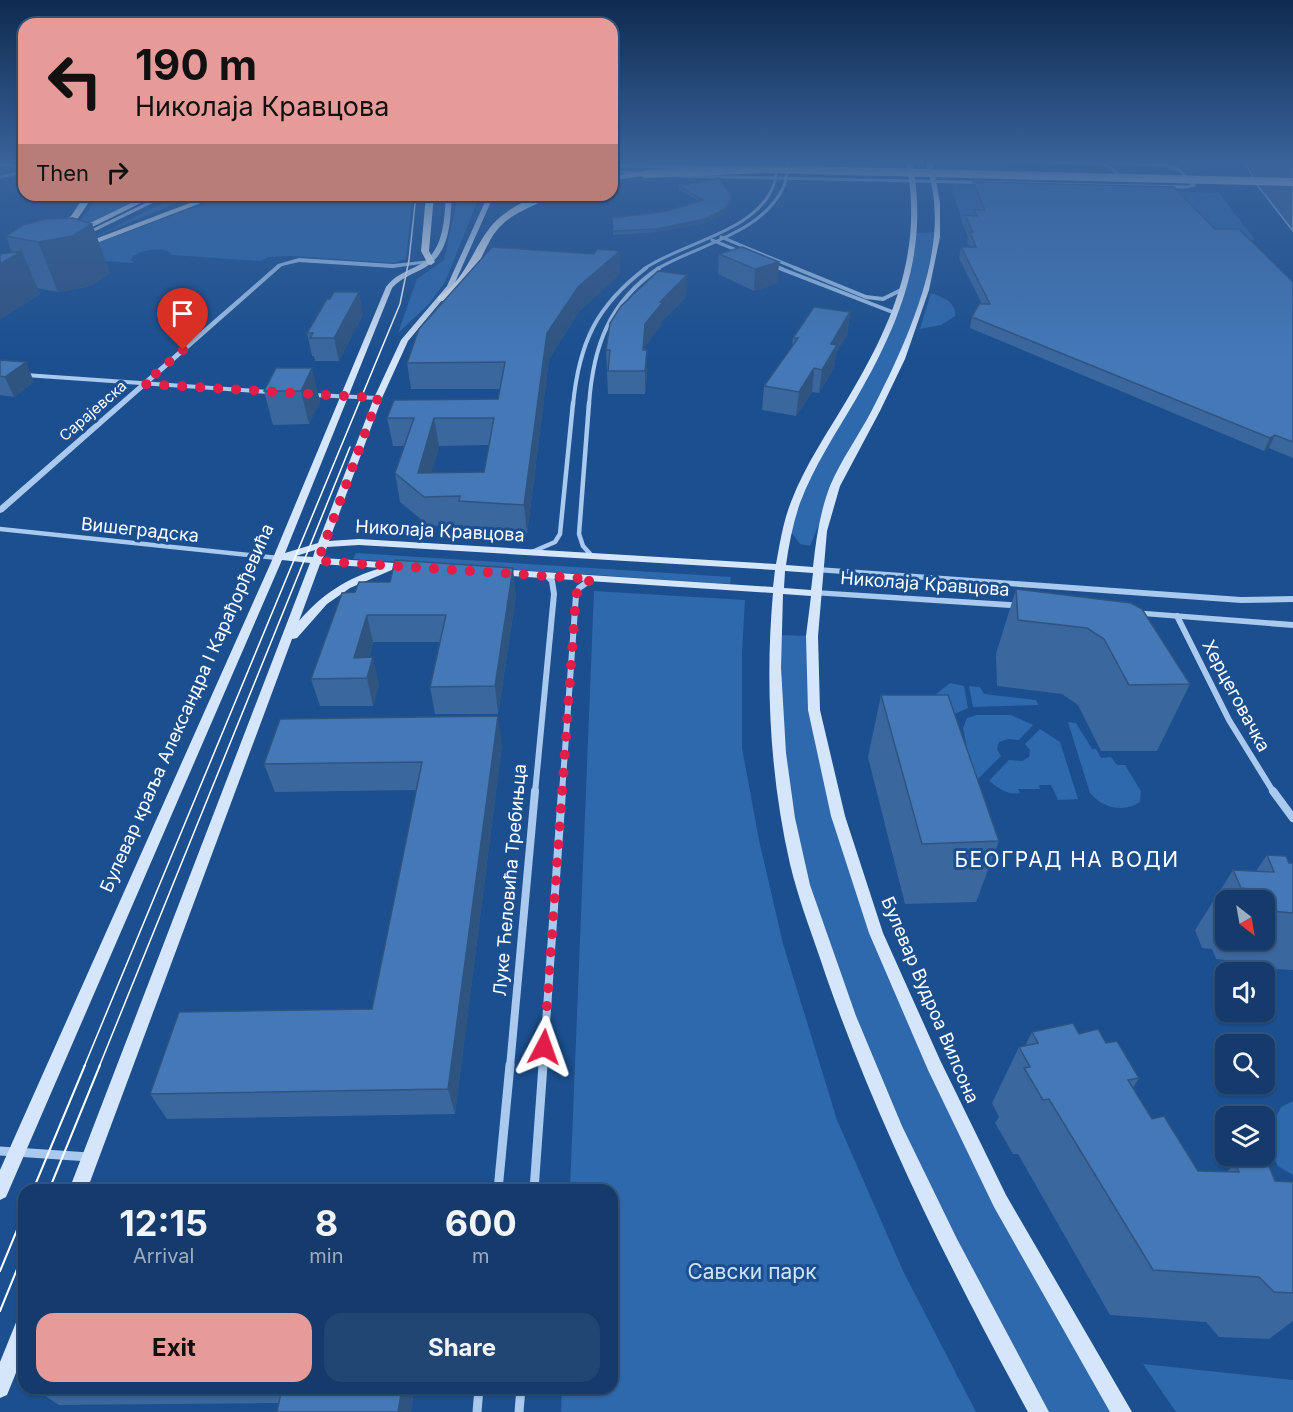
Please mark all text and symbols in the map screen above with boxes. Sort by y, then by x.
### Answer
text: 190 m [135,39,257,90]
icon: left [36,42,114,120]
text: Николаја Кравцова [135,90,389,123]
icon: right [101,156,134,189]
text: Then [36,160,89,186]
pin [157,288,208,350]
icon: arrive [166,297,199,330]
street label: Сарајевска [55,376,130,445]
street label: Вишеградска [80,513,200,546]
street label: Николаја Кравцова [355,516,525,545]
street label: Булевар краља Александра I Карађорђевића [95,520,278,895]
street label: Николаја Кравцова [840,567,1010,600]
street label: Херцеговачка [1198,636,1275,755]
street label: Луке Ћеловића Требињца [489,763,530,997]
district label: БЕОГРАД НА ВОДИ [954,847,1180,872]
north arrow [1215,890,1275,950]
map controls [1215,890,1275,1166]
street label: Булевар Вудроа Вилсона [877,893,984,1106]
button: sound [1215,962,1275,1022]
position arrow [512,1015,576,1079]
button: search [1215,1034,1275,1094]
button: layers [1215,1106,1275,1166]
text: 12:15 [119,1201,208,1245]
text: 8 [315,1201,338,1245]
text: 600 [445,1201,517,1245]
text: Arrival [133,1244,194,1268]
text: min [309,1244,343,1268]
text: m [472,1244,489,1268]
park label: Савски парк [687,1259,817,1284]
button: Exit [36,1313,312,1382]
button: Share [324,1313,600,1382]

